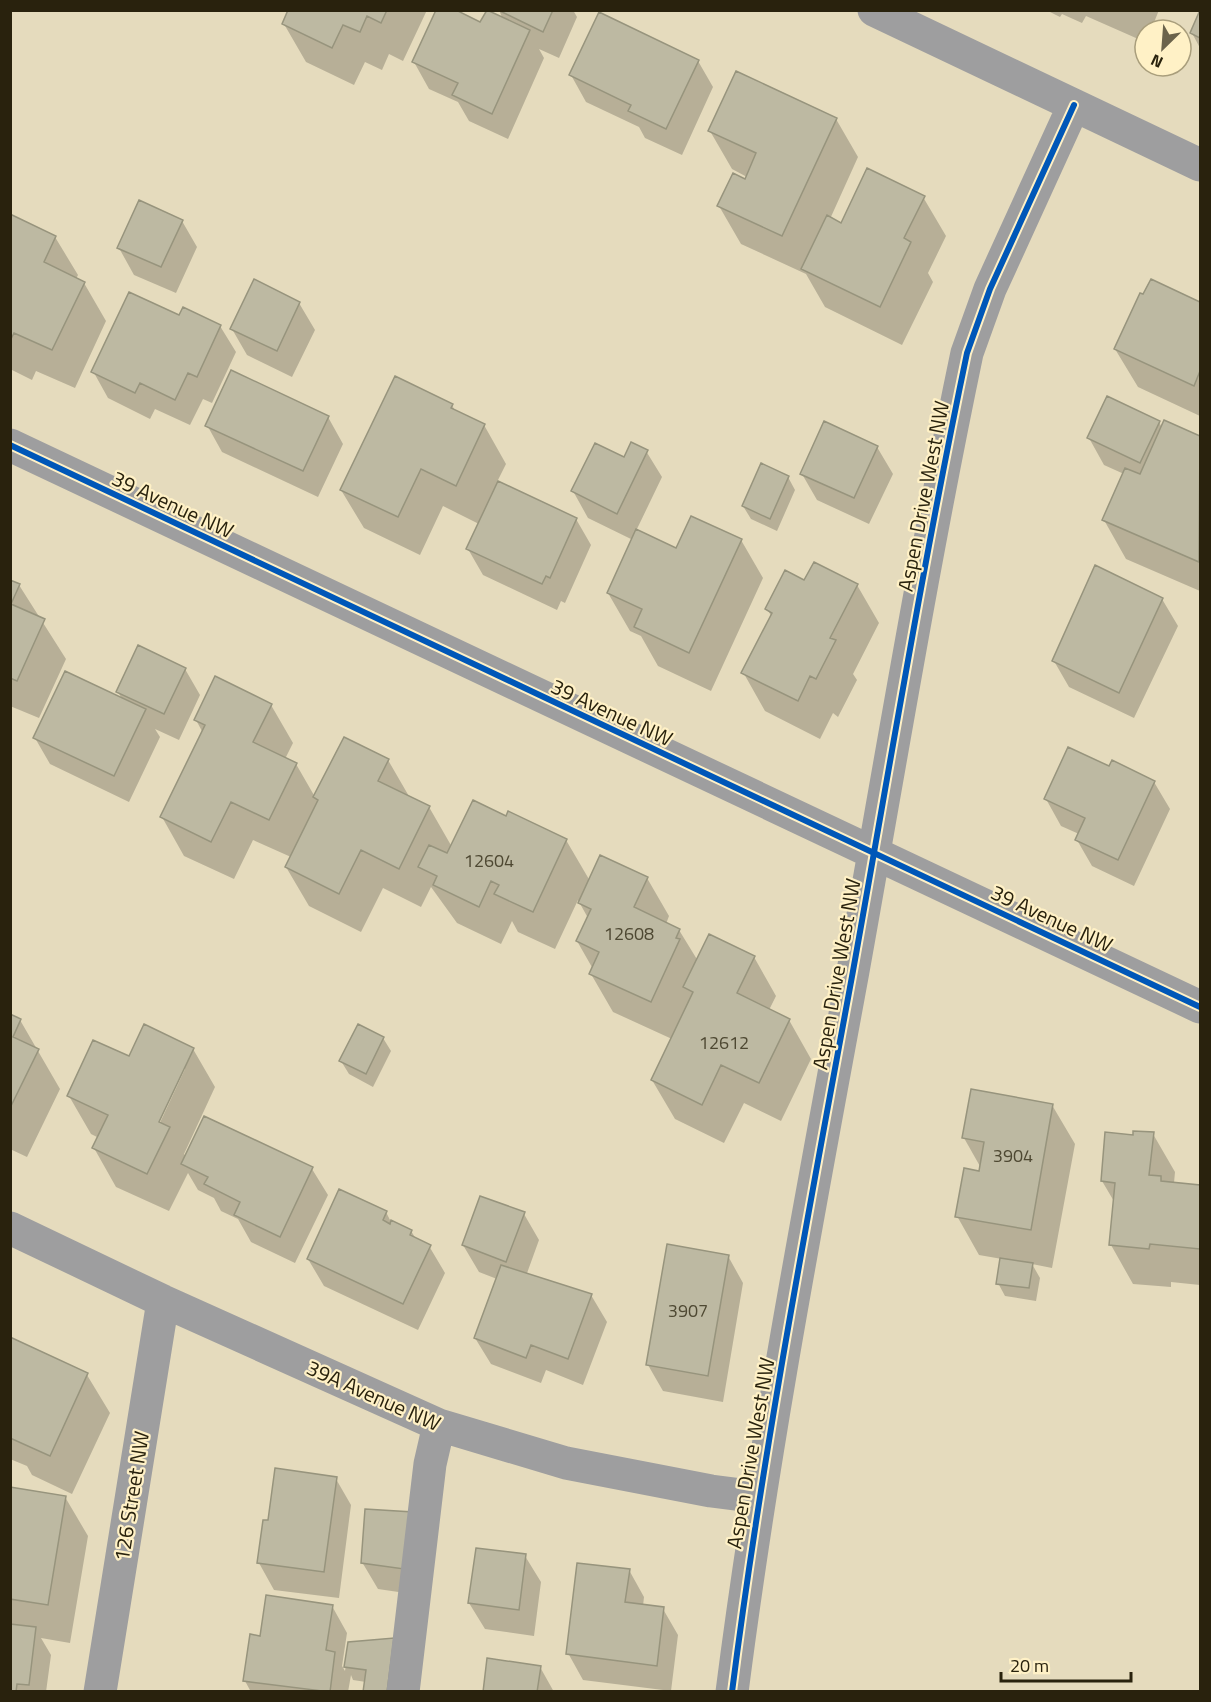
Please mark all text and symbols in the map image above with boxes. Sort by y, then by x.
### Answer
north arrow [1133,18,1193,78]
text: N [1147,48,1167,75]
street label: Aspen Drive West NW [889,398,957,594]
street label: 39 Avenue NW [107,462,239,546]
street label: 39 Avenue NW [546,670,678,754]
house number: 12604 [464,847,514,874]
street label: Aspen Drive West NW [803,876,869,1072]
street label: 39 Avenue NW [986,876,1118,960]
house number: 12608 [604,920,654,947]
house number: 12612 [699,1029,749,1056]
house number: 3904 [993,1142,1033,1169]
house number: 3907 [668,1297,708,1324]
street label: 39A Avenue NW [302,1351,446,1439]
street label: Aspen Drive West NW [717,1355,783,1551]
street label: 126 Street NW [105,1429,157,1563]
scale bar [1001,1645,1132,1683]
text: 20 m [1010,1652,1049,1679]

